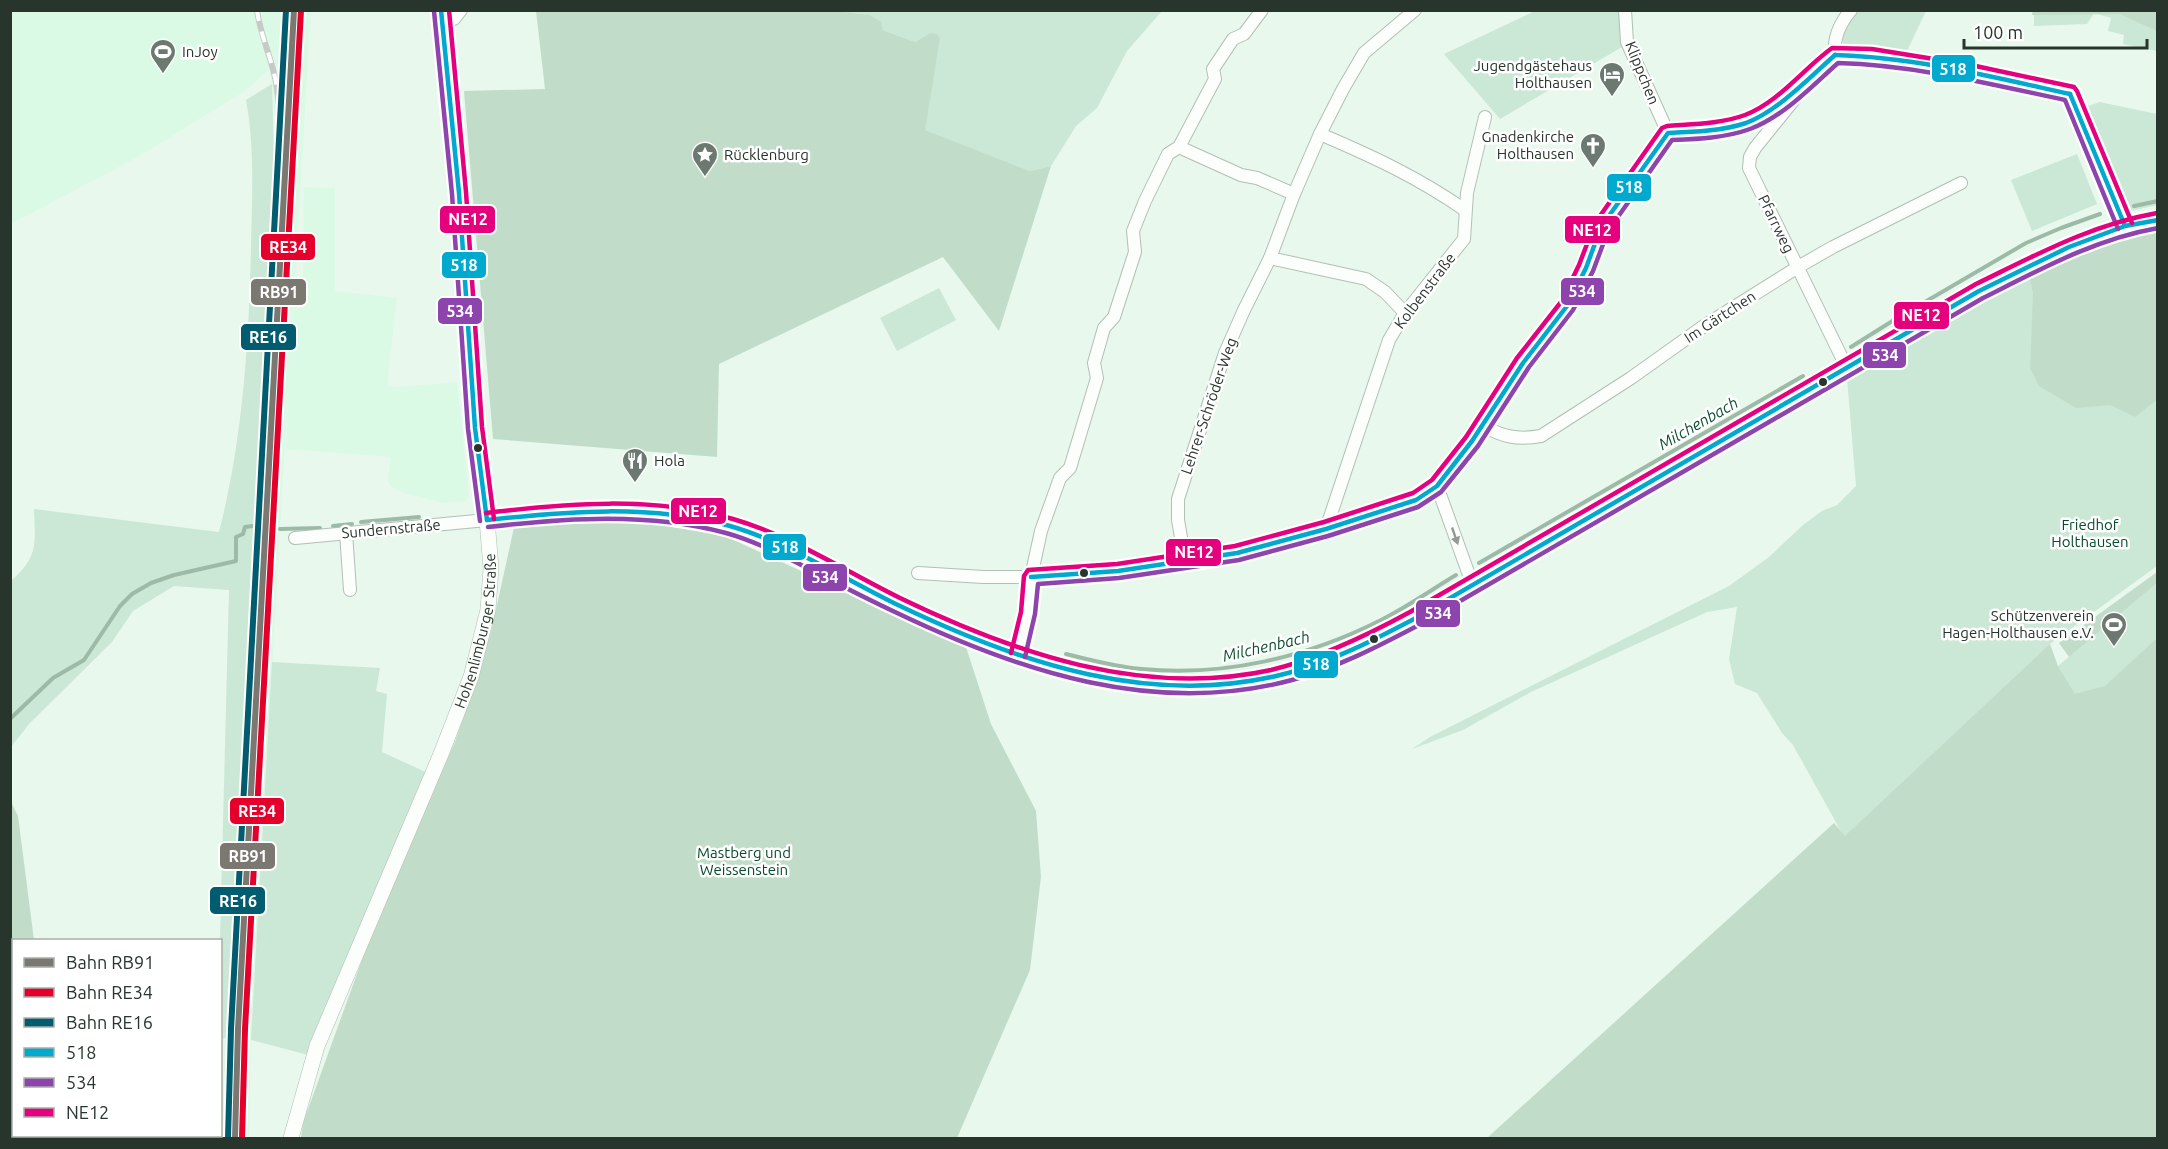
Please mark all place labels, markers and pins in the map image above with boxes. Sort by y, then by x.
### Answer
sports icon: InJoy [148,37,178,75]
place label: InJoy [182,43,218,60]
place label: Jugendgästehaus Holthausen [1473,57,1592,91]
hotel icon: Jugendgästehaus Holthausen [1597,60,1627,98]
place label: Gnadenkirche Holthausen [1481,128,1574,162]
church icon: Gnadenkirche Holthausen [1578,131,1608,169]
place icon: Rücklenburg [690,140,720,178]
place label: Rücklenburg [724,146,809,163]
unlabelled marker [1817,376,1829,388]
unlabelled marker [472,442,484,454]
restaurant icon: Hola [620,446,650,484]
place label: Hola [654,452,685,469]
unlabelled marker [1078,567,1090,579]
place label: Schützenverein Hagen-Holthausen e.V. [1942,607,2094,641]
sports icon: Schützenverein Hagen-Holthausen e.V. [2099,610,2129,648]
unlabelled marker [1368,633,1380,645]

